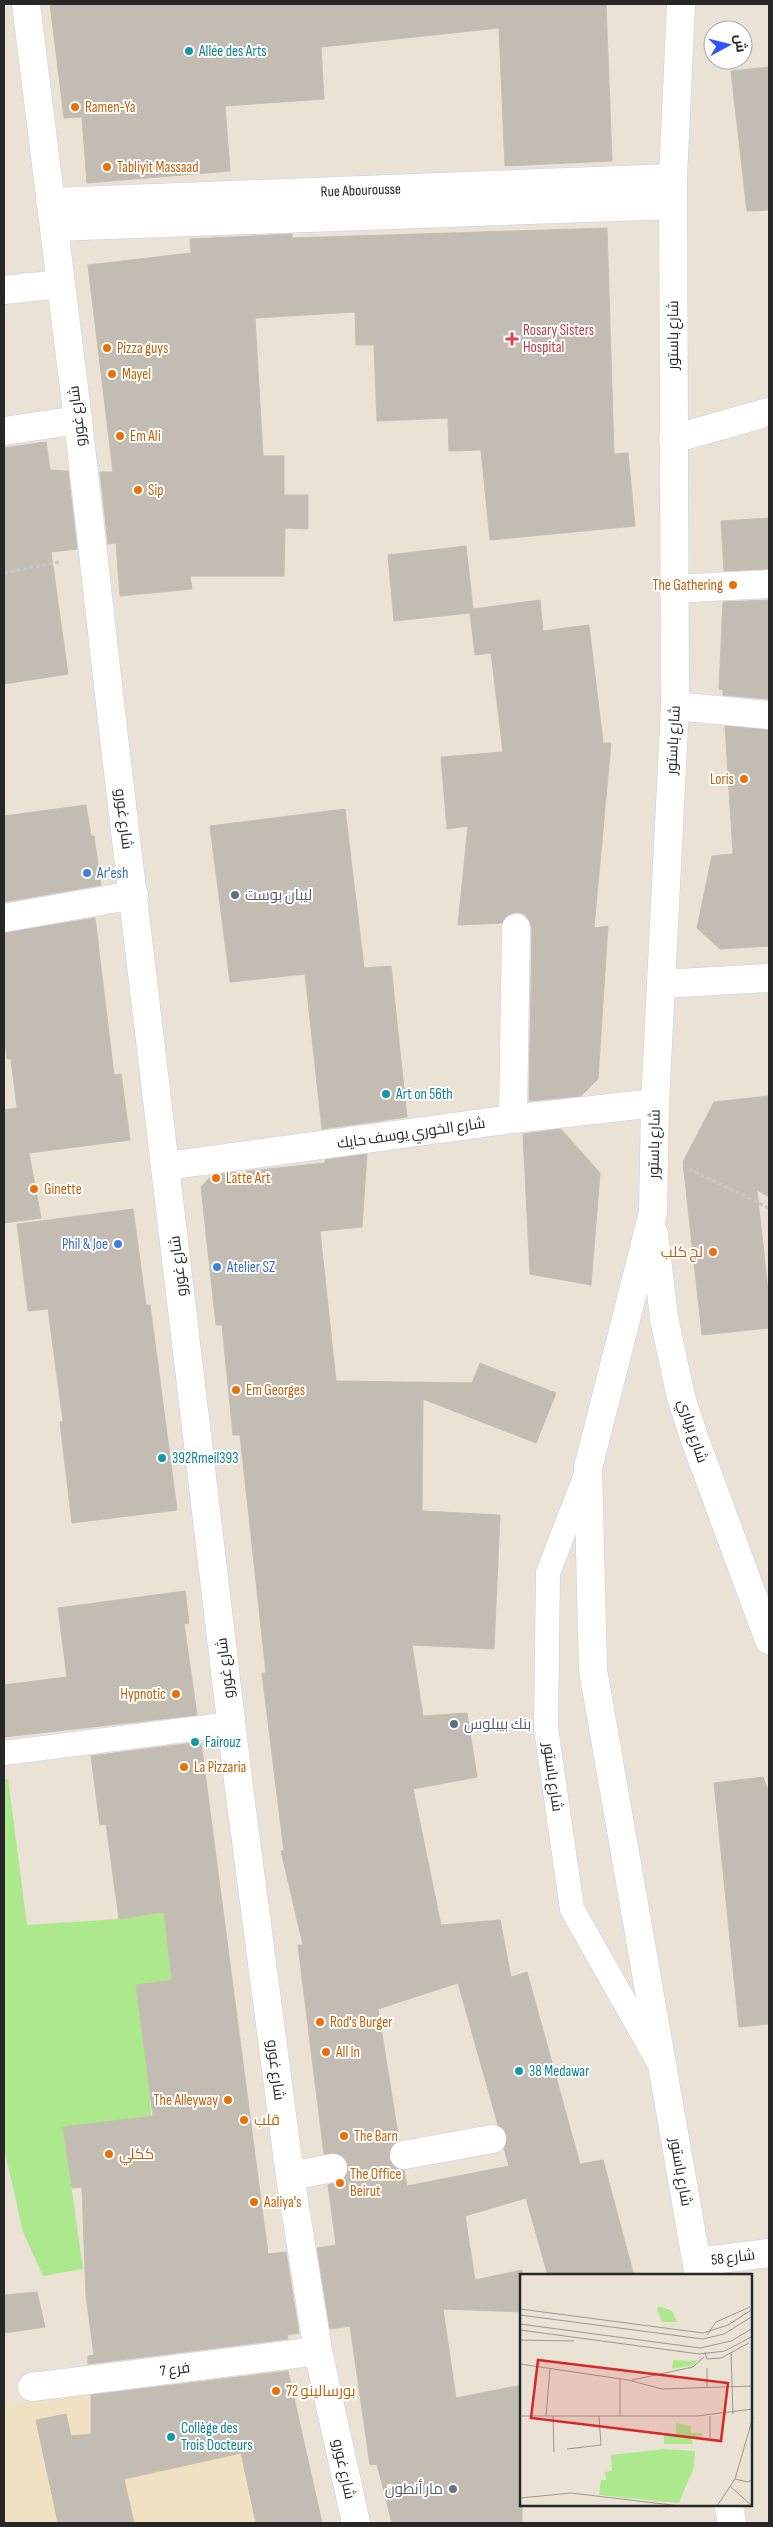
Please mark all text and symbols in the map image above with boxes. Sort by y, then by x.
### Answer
north arrow [703,20,753,70]
text: ش [731,34,750,53]
place label: Allée des Arts [198,42,267,61]
marker: Allée des Arts [183,45,195,57]
place label: Ramen-Ya [85,98,136,117]
marker: Ramen-Ya [69,101,81,113]
place label: Tabliyit Massaad [117,158,199,177]
marker: Tabliyit Massaad [101,161,113,173]
street label: Rue Abourousse [320,179,401,202]
street label: شارع باستور [664,300,684,371]
place label: Rosary Sisters Hospital [523,321,594,357]
marker: Rosary Sisters Hospital [505,332,519,346]
place label: Pizza guys [117,339,168,358]
marker: Pizza guys [101,342,113,354]
place label: Mayel [122,365,151,384]
marker: Mayel [106,368,118,380]
street label: شارع غورو [64,384,92,447]
place label: Em Ali [130,427,161,446]
marker: Em Ali [114,430,126,442]
place label: Sip [148,481,163,500]
marker: Sip [132,484,144,496]
place label: The Gathering [652,576,723,595]
marker: The Gathering [727,579,739,591]
street label: شارع باستور [662,705,686,776]
place label: Loris [710,770,734,789]
marker: Loris [738,773,750,785]
street label: شارع غورو [109,788,137,851]
place label: Ar'esh [96,864,128,883]
marker: Ar'esh [81,867,93,879]
place label: ليبان بوست [245,886,312,905]
marker: ليبان بوست [229,889,241,901]
place label: Art on 56th [395,1085,453,1104]
marker: Art on 56th [380,1088,392,1100]
street label: شارع باستور [644,1109,666,1180]
street label: شارع الخوري يوسف حايك [336,1114,487,1155]
place label: Latte Art [226,1169,271,1188]
marker: Latte Art [210,1172,222,1184]
place label: Ginette [44,1180,82,1199]
marker: Ginette [28,1183,40,1195]
street label: شارع غورو [165,1234,193,1297]
place label: Phil & Joe [62,1235,108,1254]
marker: Phil & Joe [112,1238,124,1250]
place label: لج كلب [661,1243,703,1263]
marker: لج كلب [707,1246,719,1258]
place label: Atelier SZ [226,1258,275,1277]
marker: Atelier SZ [211,1261,223,1273]
place label: Em Georges [246,1381,305,1400]
marker: Em Georges [230,1384,242,1396]
street label: شارع برباري [671,1397,712,1466]
place label: 392Rmeil393 [172,1449,239,1468]
marker: 392Rmeil393 [156,1452,168,1464]
street label: شارع غورو [212,1636,240,1699]
place label: Hypnotic [120,1685,166,1704]
marker: Hypnotic [170,1688,182,1700]
place label: بنك بيبلوس [464,1715,531,1734]
marker: بنك بيبلوس [448,1718,460,1730]
place label: Fairouz [205,1733,242,1752]
marker: Fairouz [189,1736,201,1748]
street label: شارع باستور [537,1740,567,1813]
place label: La Pizzaria [194,1758,246,1777]
marker: La Pizzaria [178,1761,190,1773]
place label: Rod's Burger [330,2013,393,2032]
marker: Rod's Burger [314,2016,326,2028]
street label: شارع غورو [261,2039,289,2102]
place label: All In [335,2043,360,2062]
marker: All In [320,2046,332,2058]
place label: 38 Medawar [529,2062,590,2081]
marker: 38 Medawar [513,2065,525,2077]
place label: The Alleyway [154,2091,218,2110]
marker: The Alleyway [222,2094,234,2106]
place label: قلب [254,2111,280,2130]
marker: قلب [238,2114,250,2126]
place label: The Barn [354,2127,398,2146]
marker: The Barn [338,2130,350,2142]
street label: شارع باستور [664,2135,696,2208]
place label: ككلي [119,2145,154,2166]
marker: ككلي [103,2148,115,2160]
place label: The Office Beirut [350,2165,402,2201]
marker: The Office Beirut [334,2177,346,2189]
place label: Aaliya's [263,2193,301,2212]
marker: Aaliya's [248,2196,260,2208]
street label: شارع 58 [710,2245,756,2271]
inset map [520,2274,753,2507]
street label: فرع 7 [159,2358,191,2382]
place label: بورسالينو 72 [286,2382,356,2401]
marker: بورسالينو 72 [270,2385,282,2397]
place label: Collège des Trois Docteurs [181,2419,253,2455]
marker: Collège des Trois Docteurs [165,2431,177,2443]
street label: شارع غورو [327,2437,359,2501]
place label: مار أنطون [385,2479,443,2499]
marker: مار أنطون [447,2483,459,2495]

